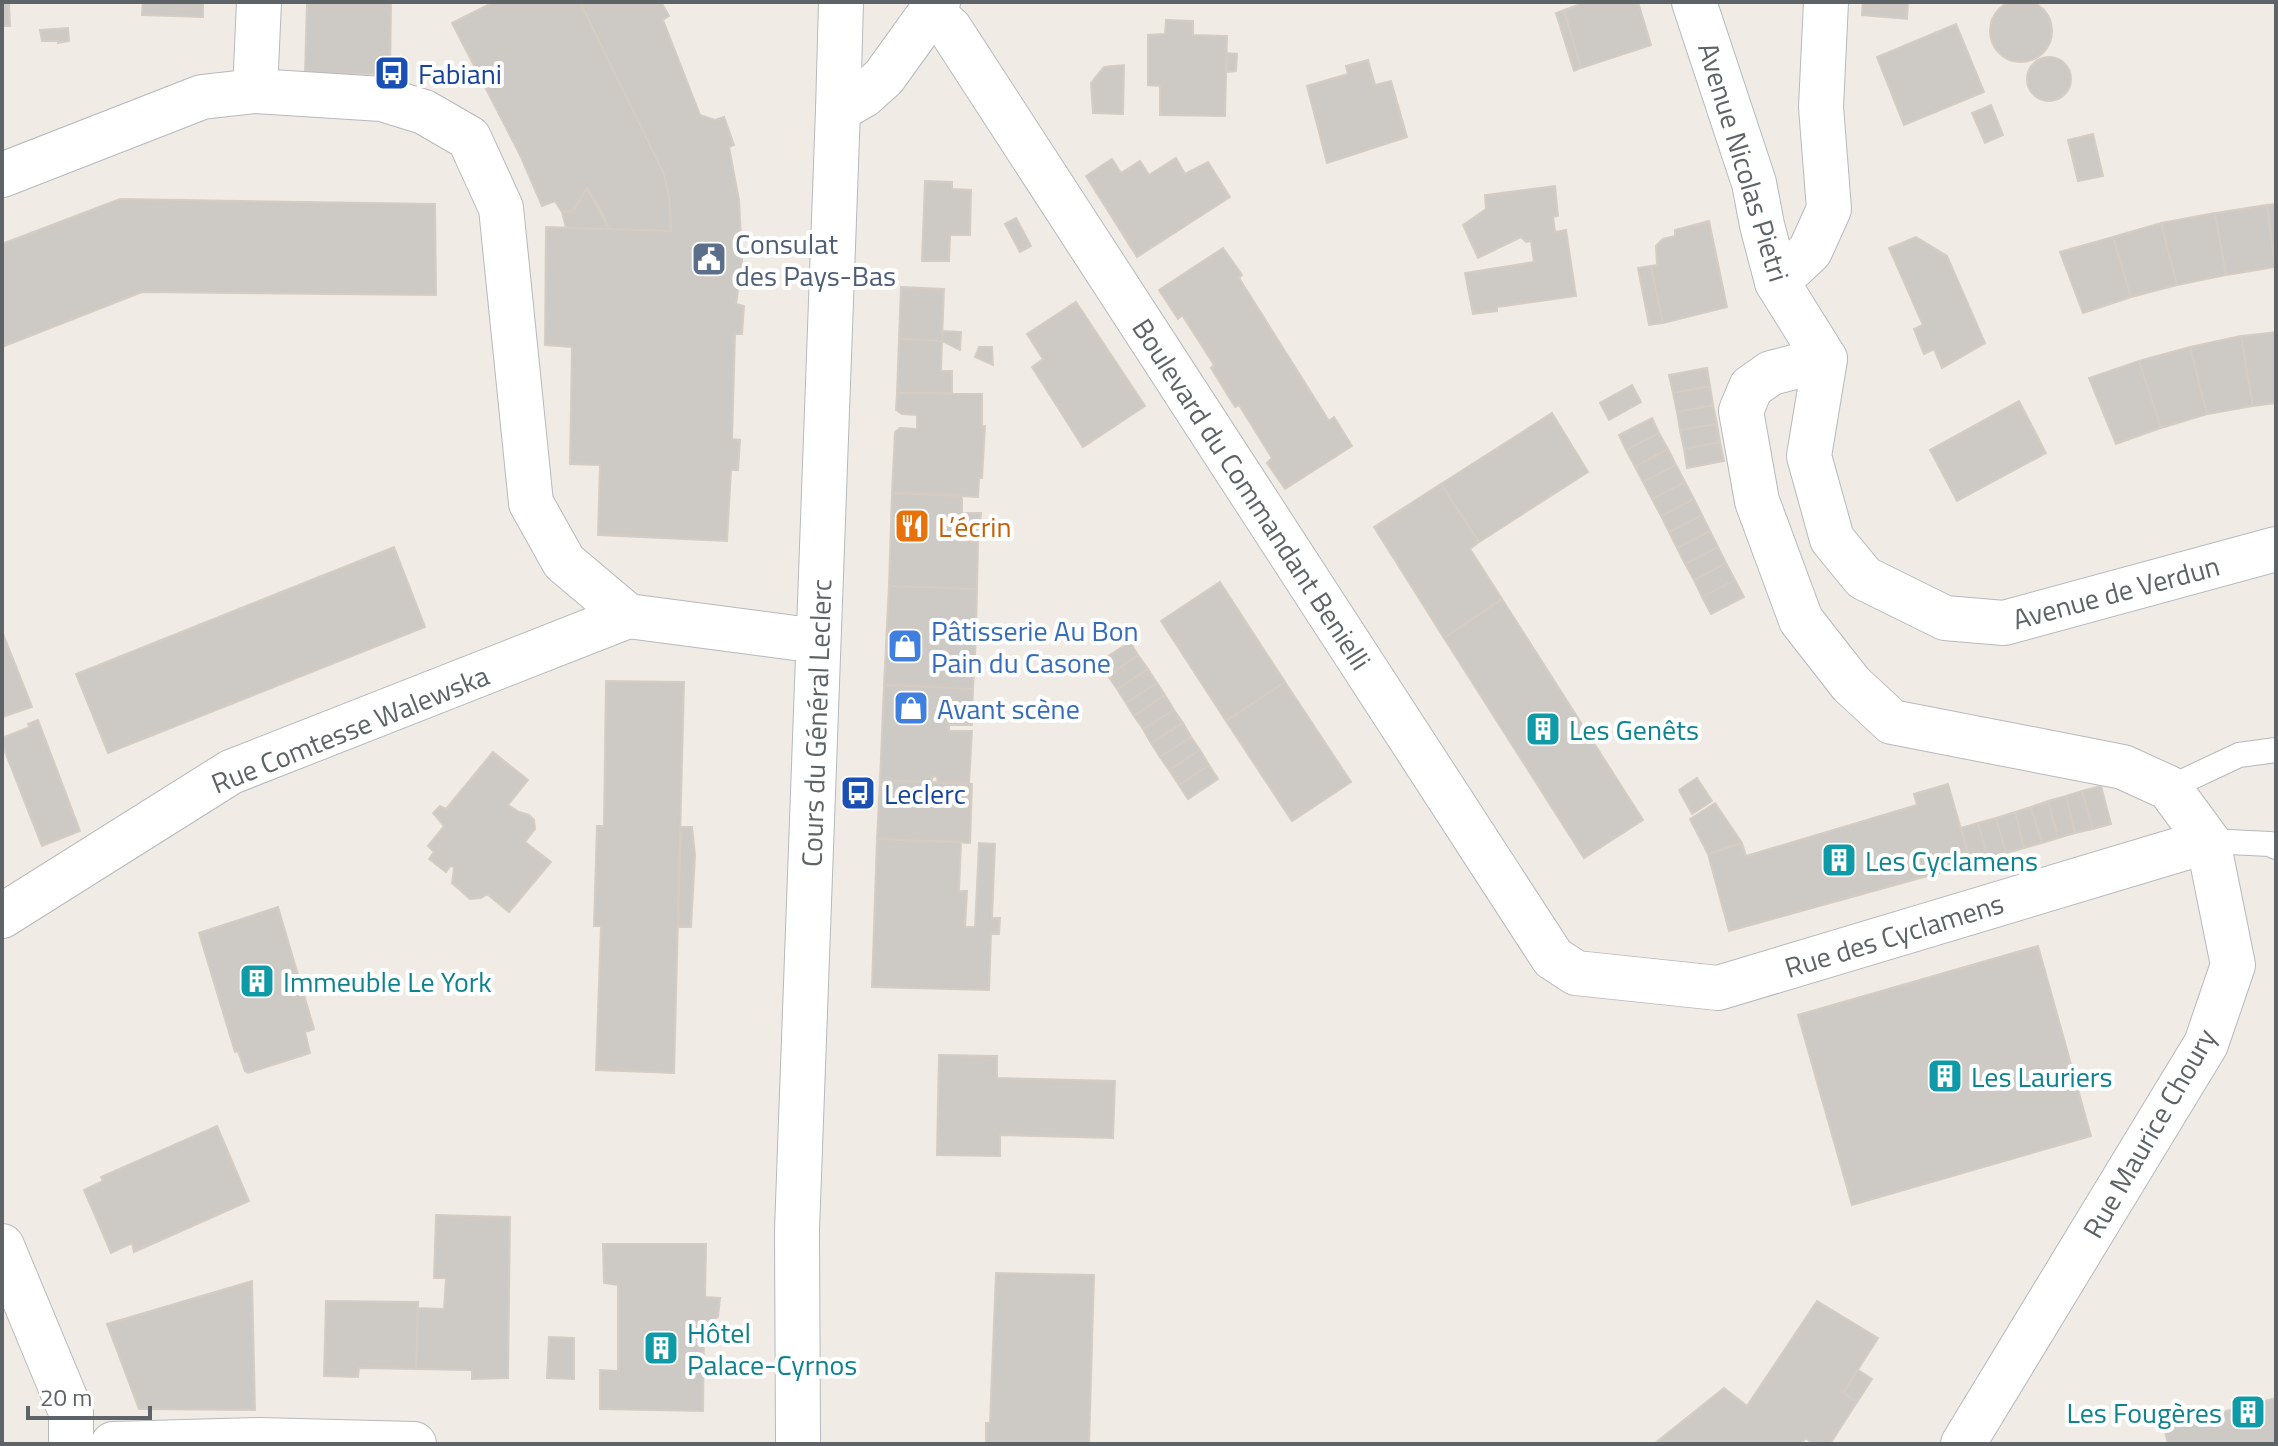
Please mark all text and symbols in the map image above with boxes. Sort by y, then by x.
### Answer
street label: Avenue Nicolas Pietri [1687,37,1801,287]
place label: Fabiani [418,52,502,95]
bus stop icon: Fabiani [373,54,411,92]
place label: Consulat des Pays-Bas [735,222,896,297]
public building icon: Consulat des Pays-Bas [690,240,728,278]
street label: Boulevard du Commandant Benielli [1122,310,1382,678]
place label: L’écrin [938,505,1012,548]
restaurant icon: L’écrin [893,507,931,545]
street label: Avenue de Verdun [2008,544,2224,640]
street label: Cours du Général Leclerc [789,578,843,868]
place label: Pâtisserie Au Bon Pain du Casone [931,609,1139,684]
shop icon: Pâtisserie Au Bon Pain du Casone [886,627,924,665]
street label: Rue Comtesse Walewska [205,654,495,804]
place label: Avant scène [937,687,1080,730]
shop icon: Avant scène [892,689,930,727]
place label: Les Genêts [1569,708,1699,751]
building icon: Les Genêts [1524,710,1562,748]
place label: Leclerc [884,772,966,815]
bus stop icon: Leclerc [839,774,877,812]
place label: Les Cyclamens [1865,839,2038,882]
building icon: Les Cyclamens [1820,841,1858,879]
street label: Rue des Cyclamens [1779,881,2009,989]
place label: Immeuble Le York [283,960,492,1003]
building icon: Immeuble Le York [238,962,276,1000]
street label: Rue Maurice Choury [2071,1020,2227,1246]
place label: Les Lauriers [1971,1055,2113,1098]
building icon: Les Lauriers [1926,1057,1964,1095]
place label: Hôtel Palace-Cyrnos [687,1311,857,1386]
building icon: Hôtel Palace-Cyrnos [642,1329,680,1367]
scale bar [28,1370,150,1420]
text: 20 m [40,1379,92,1415]
place label: Les Fougères [2066,1391,2222,1434]
building icon: Les Fougères [2229,1393,2267,1431]

